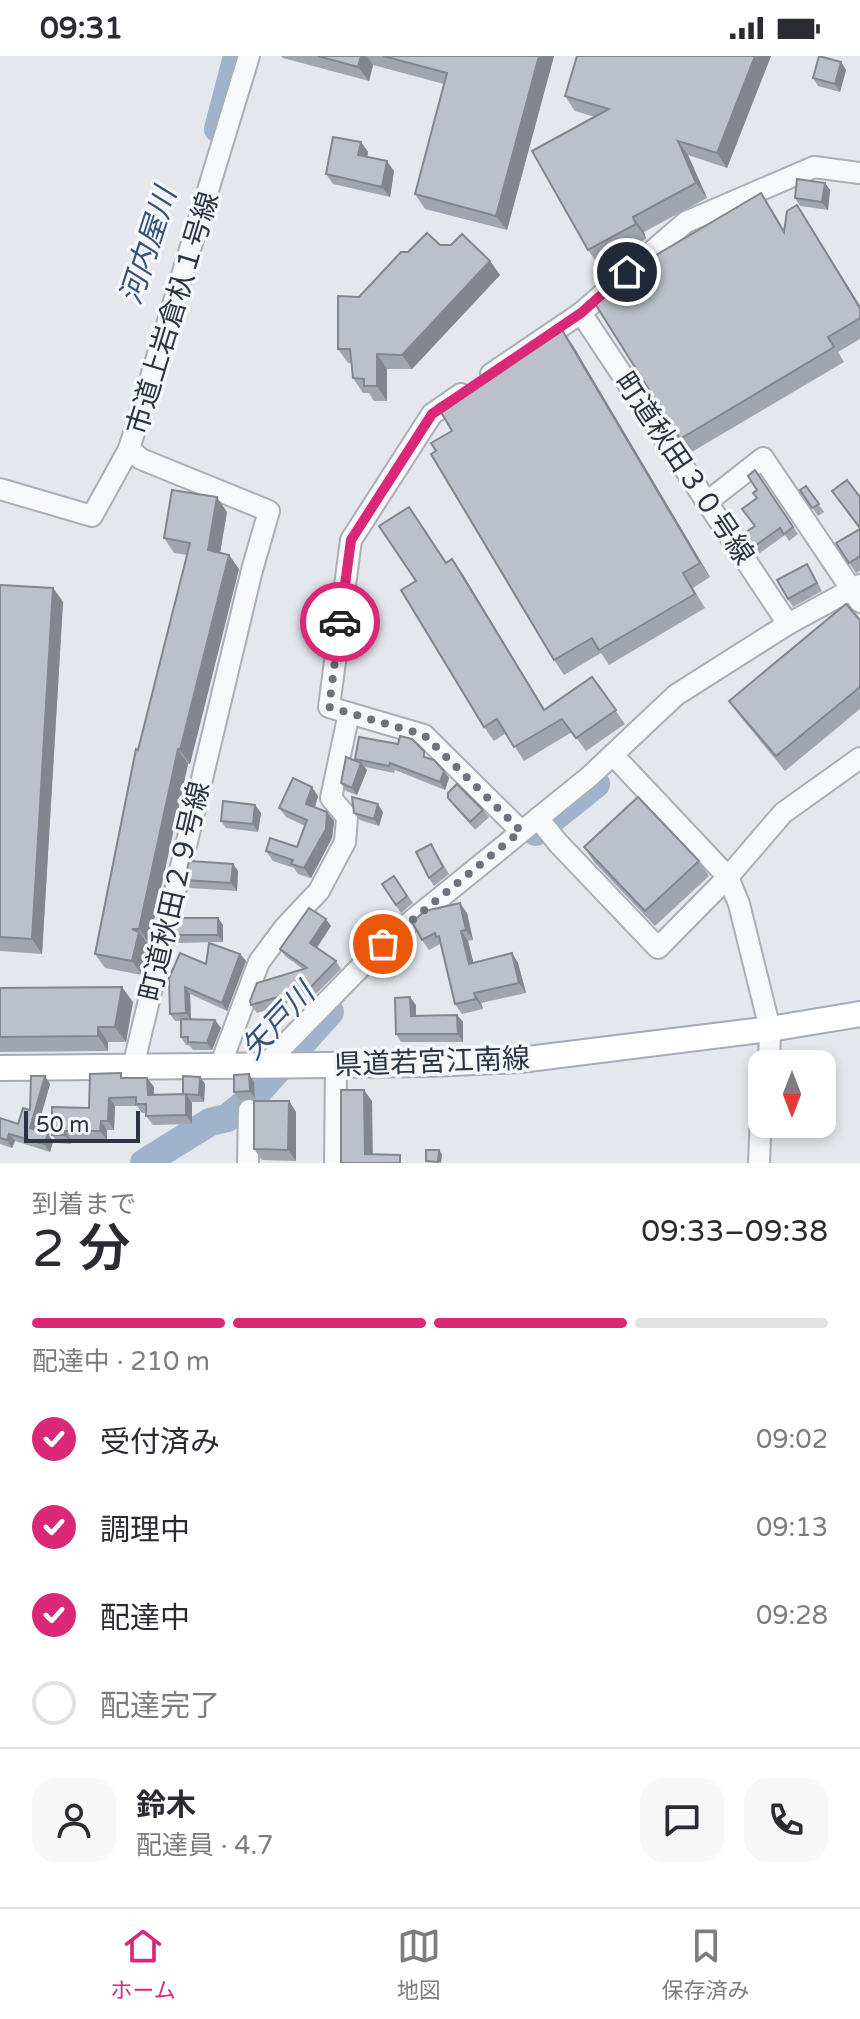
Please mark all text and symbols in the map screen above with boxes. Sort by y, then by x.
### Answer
text: 09:31 [40,10,123,47]
water label: 河内屋川 [112,181,186,309]
street label: 市道上岩倉杁１号線 [120,188,226,439]
pin [593,238,661,306]
icon: home [605,250,649,294]
street label: 町道秋田３０号線 [607,366,761,571]
courier [300,582,380,662]
icon: car [318,600,362,644]
street label: 町道秋田２９号線 [133,778,217,1004]
pin [349,910,417,978]
icon: bag [361,922,405,966]
water label: 矢戸川 [234,974,325,1067]
street label: 県道若宮江南線 [333,1042,531,1082]
north arrow [748,1050,836,1138]
map controls [748,1050,836,1138]
scale bar [24,1107,140,1143]
text: 50 m [36,1112,90,1138]
text: 到着まで [32,1189,136,1220]
text: 09:33–09:38 [641,1213,828,1250]
text: 2 分 [32,1218,130,1281]
text: 配達中 · 210 m [32,1346,210,1377]
icon: check [32,1417,76,1461]
text: 受付済み [100,1424,220,1461]
text: 09:02 [756,1424,828,1455]
icon: check [32,1505,76,1549]
text: 調理中 [100,1512,190,1549]
text: 09:13 [756,1512,828,1543]
icon: check [32,1593,76,1637]
text: 配達中 [100,1600,190,1637]
text: 09:28 [756,1600,828,1631]
text: 配達完了 [100,1688,220,1725]
button: person [32,1778,116,1862]
button: chat [640,1778,724,1862]
button: phone [744,1778,828,1862]
text: 鈴木 [136,1787,196,1824]
text: 配達員 · 4.7 [136,1830,273,1861]
tab: ホーム [110,1924,176,2004]
tab: 地図 [397,1924,441,2004]
tab: 保存済み [662,1924,750,2004]

